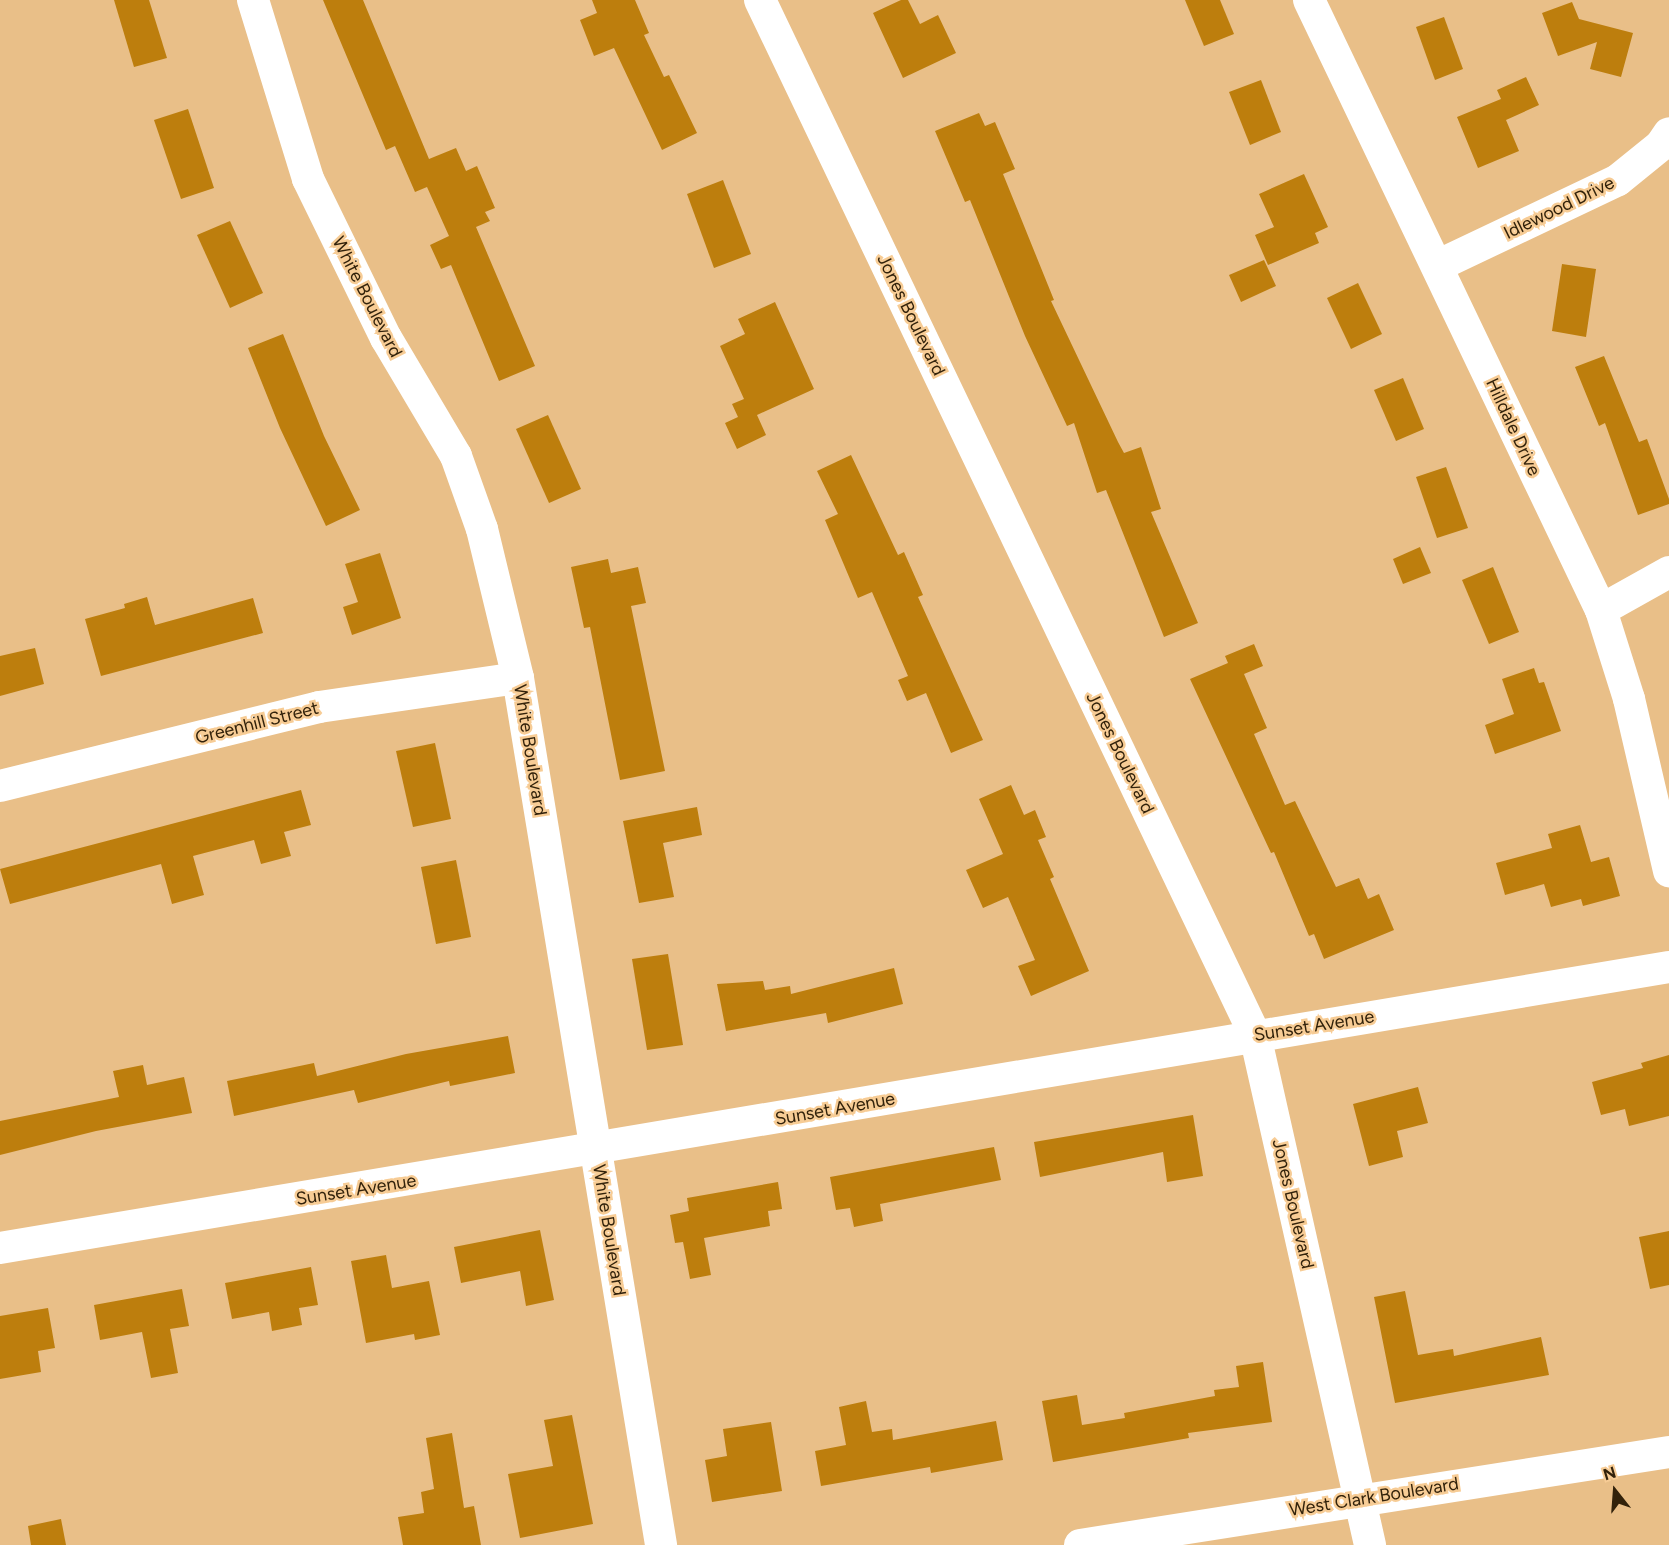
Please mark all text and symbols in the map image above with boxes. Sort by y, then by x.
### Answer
street label: Idlewood Drive [1500,172,1618,244]
street label: White Boulevard [327,233,407,361]
street label: Jones Boulevard [872,251,950,379]
street label: Hilldale Drive [1481,375,1545,479]
street label: White Boulevard [509,683,551,817]
street label: Jones Boulevard [1081,689,1159,817]
street label: Greenhill Street [193,697,321,749]
street label: Sunset Avenue [1252,1006,1376,1046]
street label: Sunset Avenue [773,1088,897,1130]
street label: Jones Boulevard [1268,1137,1318,1271]
street label: White Boulevard [588,1163,630,1297]
street label: Sunset Avenue [294,1170,418,1210]
north arrow [1585,1461,1645,1521]
text: N [1601,1462,1618,1484]
street label: West Clark Boulevard [1288,1473,1460,1521]

